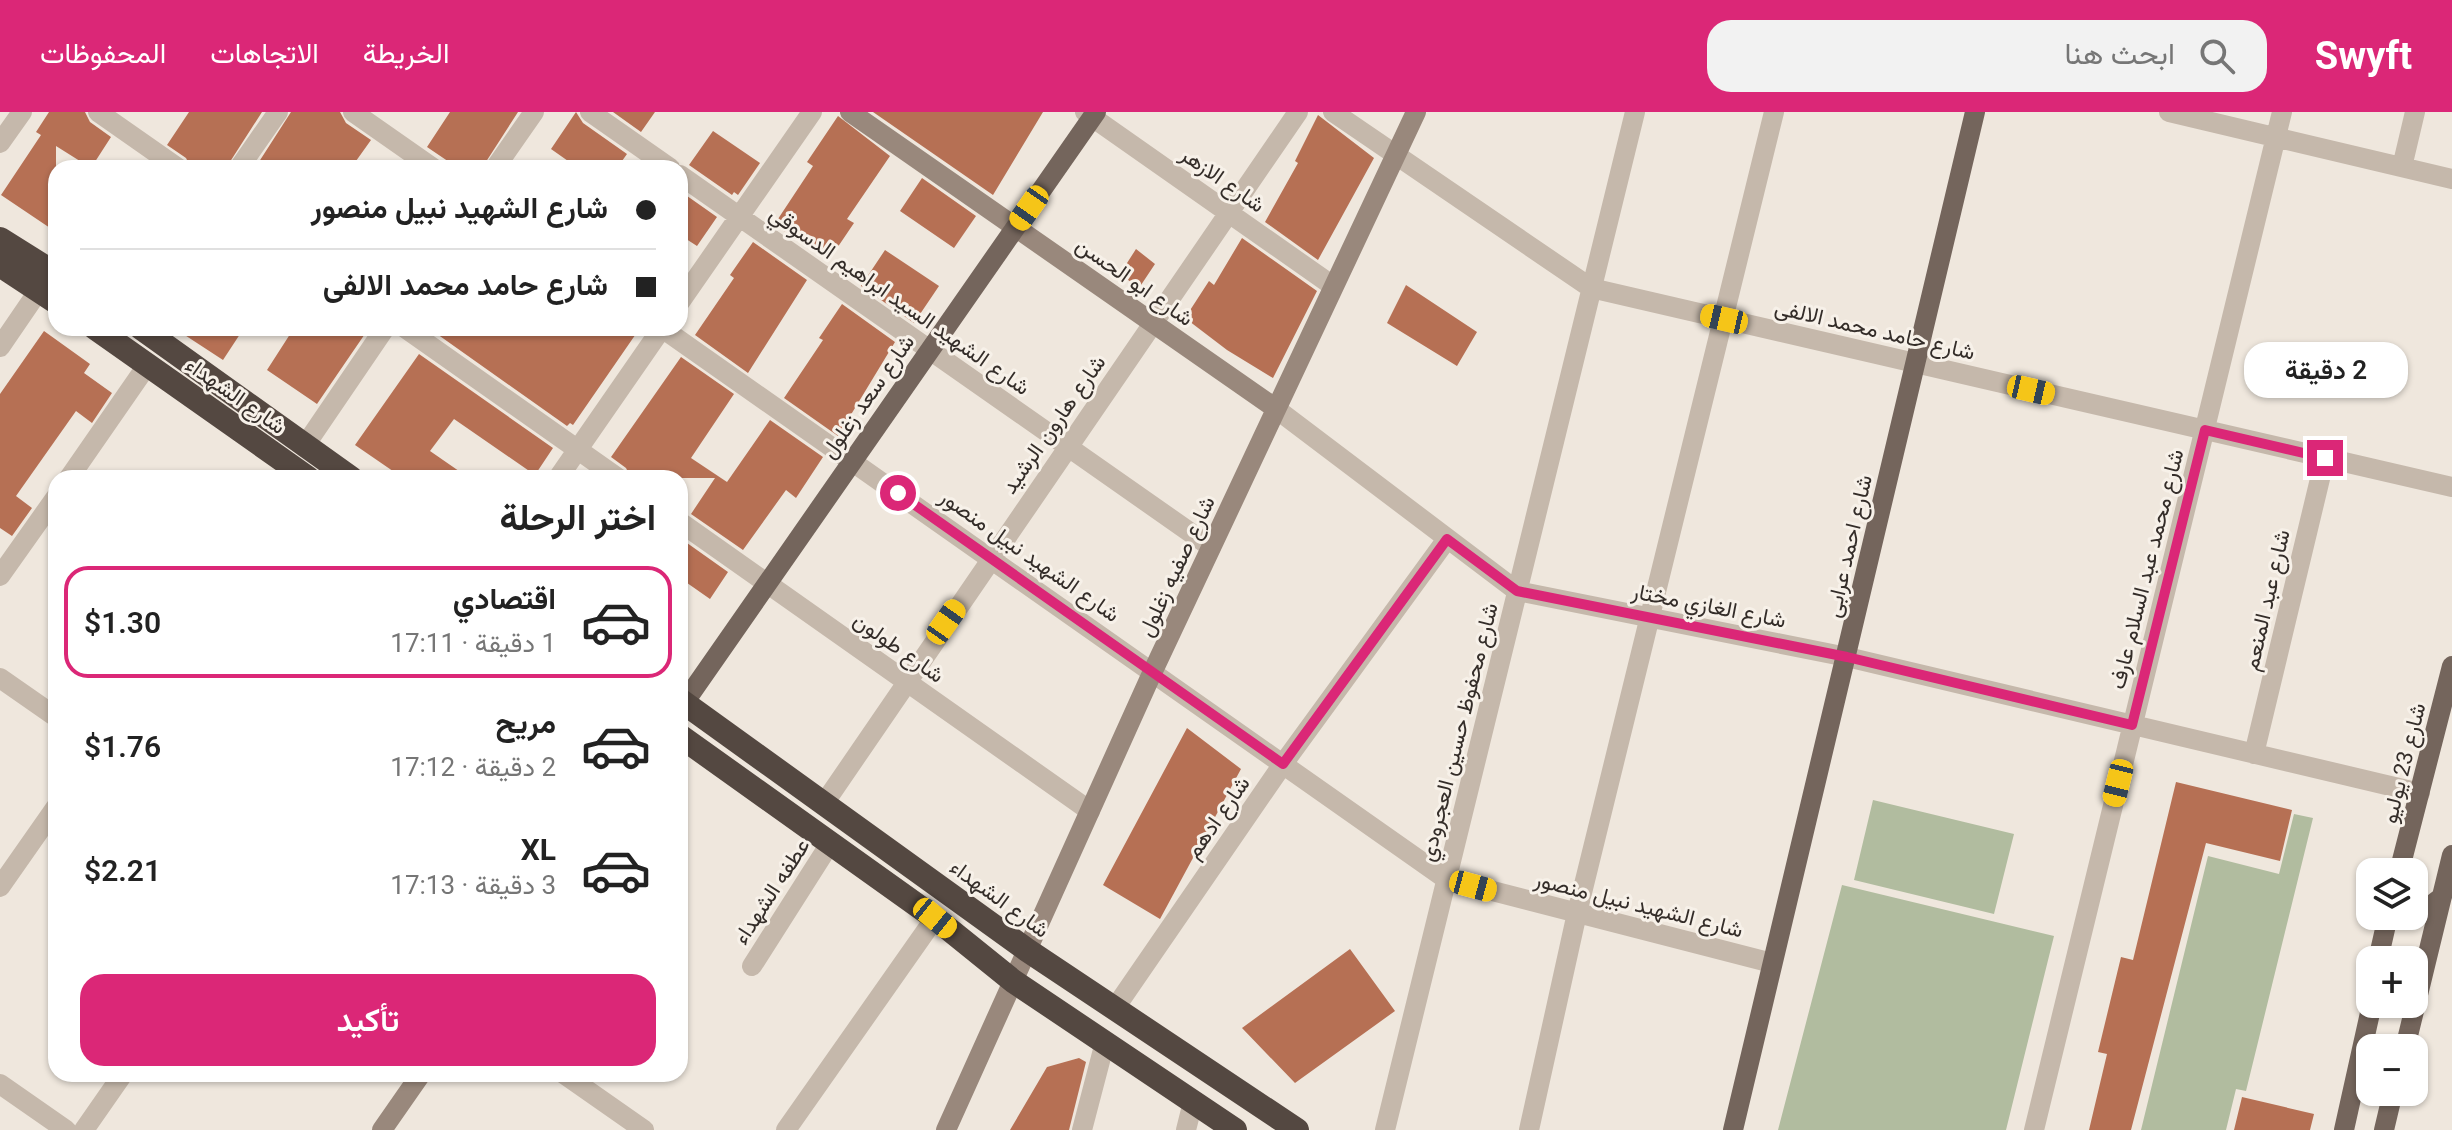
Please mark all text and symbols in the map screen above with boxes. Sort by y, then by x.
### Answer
search box [1707,20,2267,92]
icon: search [2195,34,2239,78]
text: Swyft [2315,34,2412,78]
text: ابحث هنا [2064,36,2175,71]
text: المحفوظات [40,37,166,70]
text: الاتجاهات [210,37,319,70]
text: الخريطة [363,37,449,70]
street label: شارع الازهر [1174,141,1270,219]
car [1005,181,1053,235]
text: شارع الشهيد نبيل منصور [311,190,608,225]
street label: شارع الشهيد السيد ابراهيم الدسوقي [761,201,1035,405]
street label: شارع ابو الحسن [1070,232,1198,333]
text: شارع حامد محمد الالفى [323,267,608,302]
street label: شارع حامد محمد الالفى [1772,294,1977,367]
car [1698,302,1750,336]
street label: شارع سعد زغلول [816,330,921,464]
callout: 2 دقيقة [2243,342,2407,398]
street label: شارع هارون الرشيد [996,350,1112,499]
street label: شارع الشهداء [180,352,291,441]
text: 2 دقيقة [2285,355,2367,385]
car [2005,373,2057,407]
route end [2307,440,2343,476]
street label: شارع محمد عبد السلام عارف [2105,446,2190,692]
street label: شارع احمد عرابى [1820,472,1879,620]
route start [880,475,916,511]
street label: شارع الشهيد نبيل منصور [933,483,1125,629]
street label: شارع صفيه زغلول [1133,492,1222,641]
text: اختر الرحلة [499,497,656,539]
street label: شارع عبد المنعم [2238,527,2297,674]
street label: شارع الغازي مختار [1628,578,1788,639]
text: اقتصادي [453,581,556,616]
icon: car [580,586,652,658]
car [922,595,970,649]
street label: شارع محفوظ حسين العجرودي [1414,600,1509,865]
text: $1.30 [84,605,161,640]
street label: شارع طولون [847,607,949,689]
text: 1 دقيقة · 17:11 [390,628,556,658]
street label: شارع 23 يوليو [2376,700,2432,826]
text: مريح [496,705,556,740]
icon: car [580,710,652,782]
text: $1.76 [84,729,161,764]
text: 2 دقيقة · 17:12 [390,752,556,782]
car [2101,757,2135,809]
street label: شارع ادهم [1180,771,1256,864]
text: XL [521,832,556,867]
icon: car [580,834,652,906]
street label: عطفه الشهداء [728,834,816,949]
text: $2.21 [84,853,161,888]
street label: شارع الشهداء [944,854,1054,944]
map controls [2356,858,2428,1106]
button: layers [2356,858,2428,930]
street label: شارع الشهيد نبيل منصور [1531,866,1746,944]
car [1447,868,1499,904]
text: 3 دقيقة · 17:13 [390,870,556,900]
car [909,894,961,942]
button: + [2356,946,2428,1018]
button: تأكيد [80,974,656,1066]
button: − [2356,1034,2428,1106]

